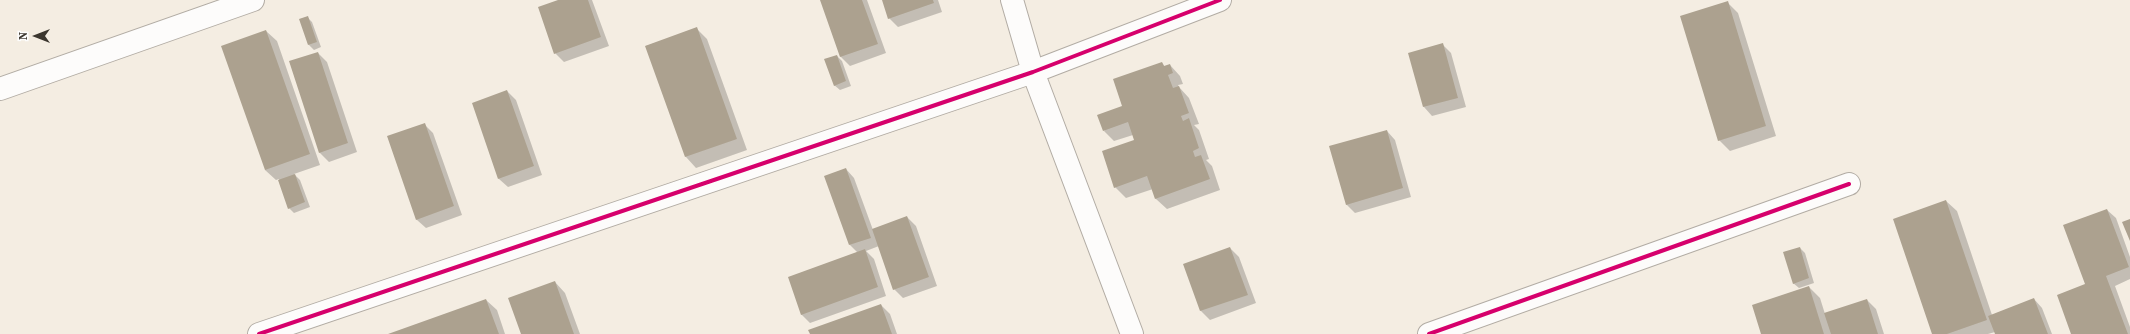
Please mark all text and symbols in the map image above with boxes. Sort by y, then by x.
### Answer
north arrow [16,16,56,56]
text: N [16,32,31,40]

